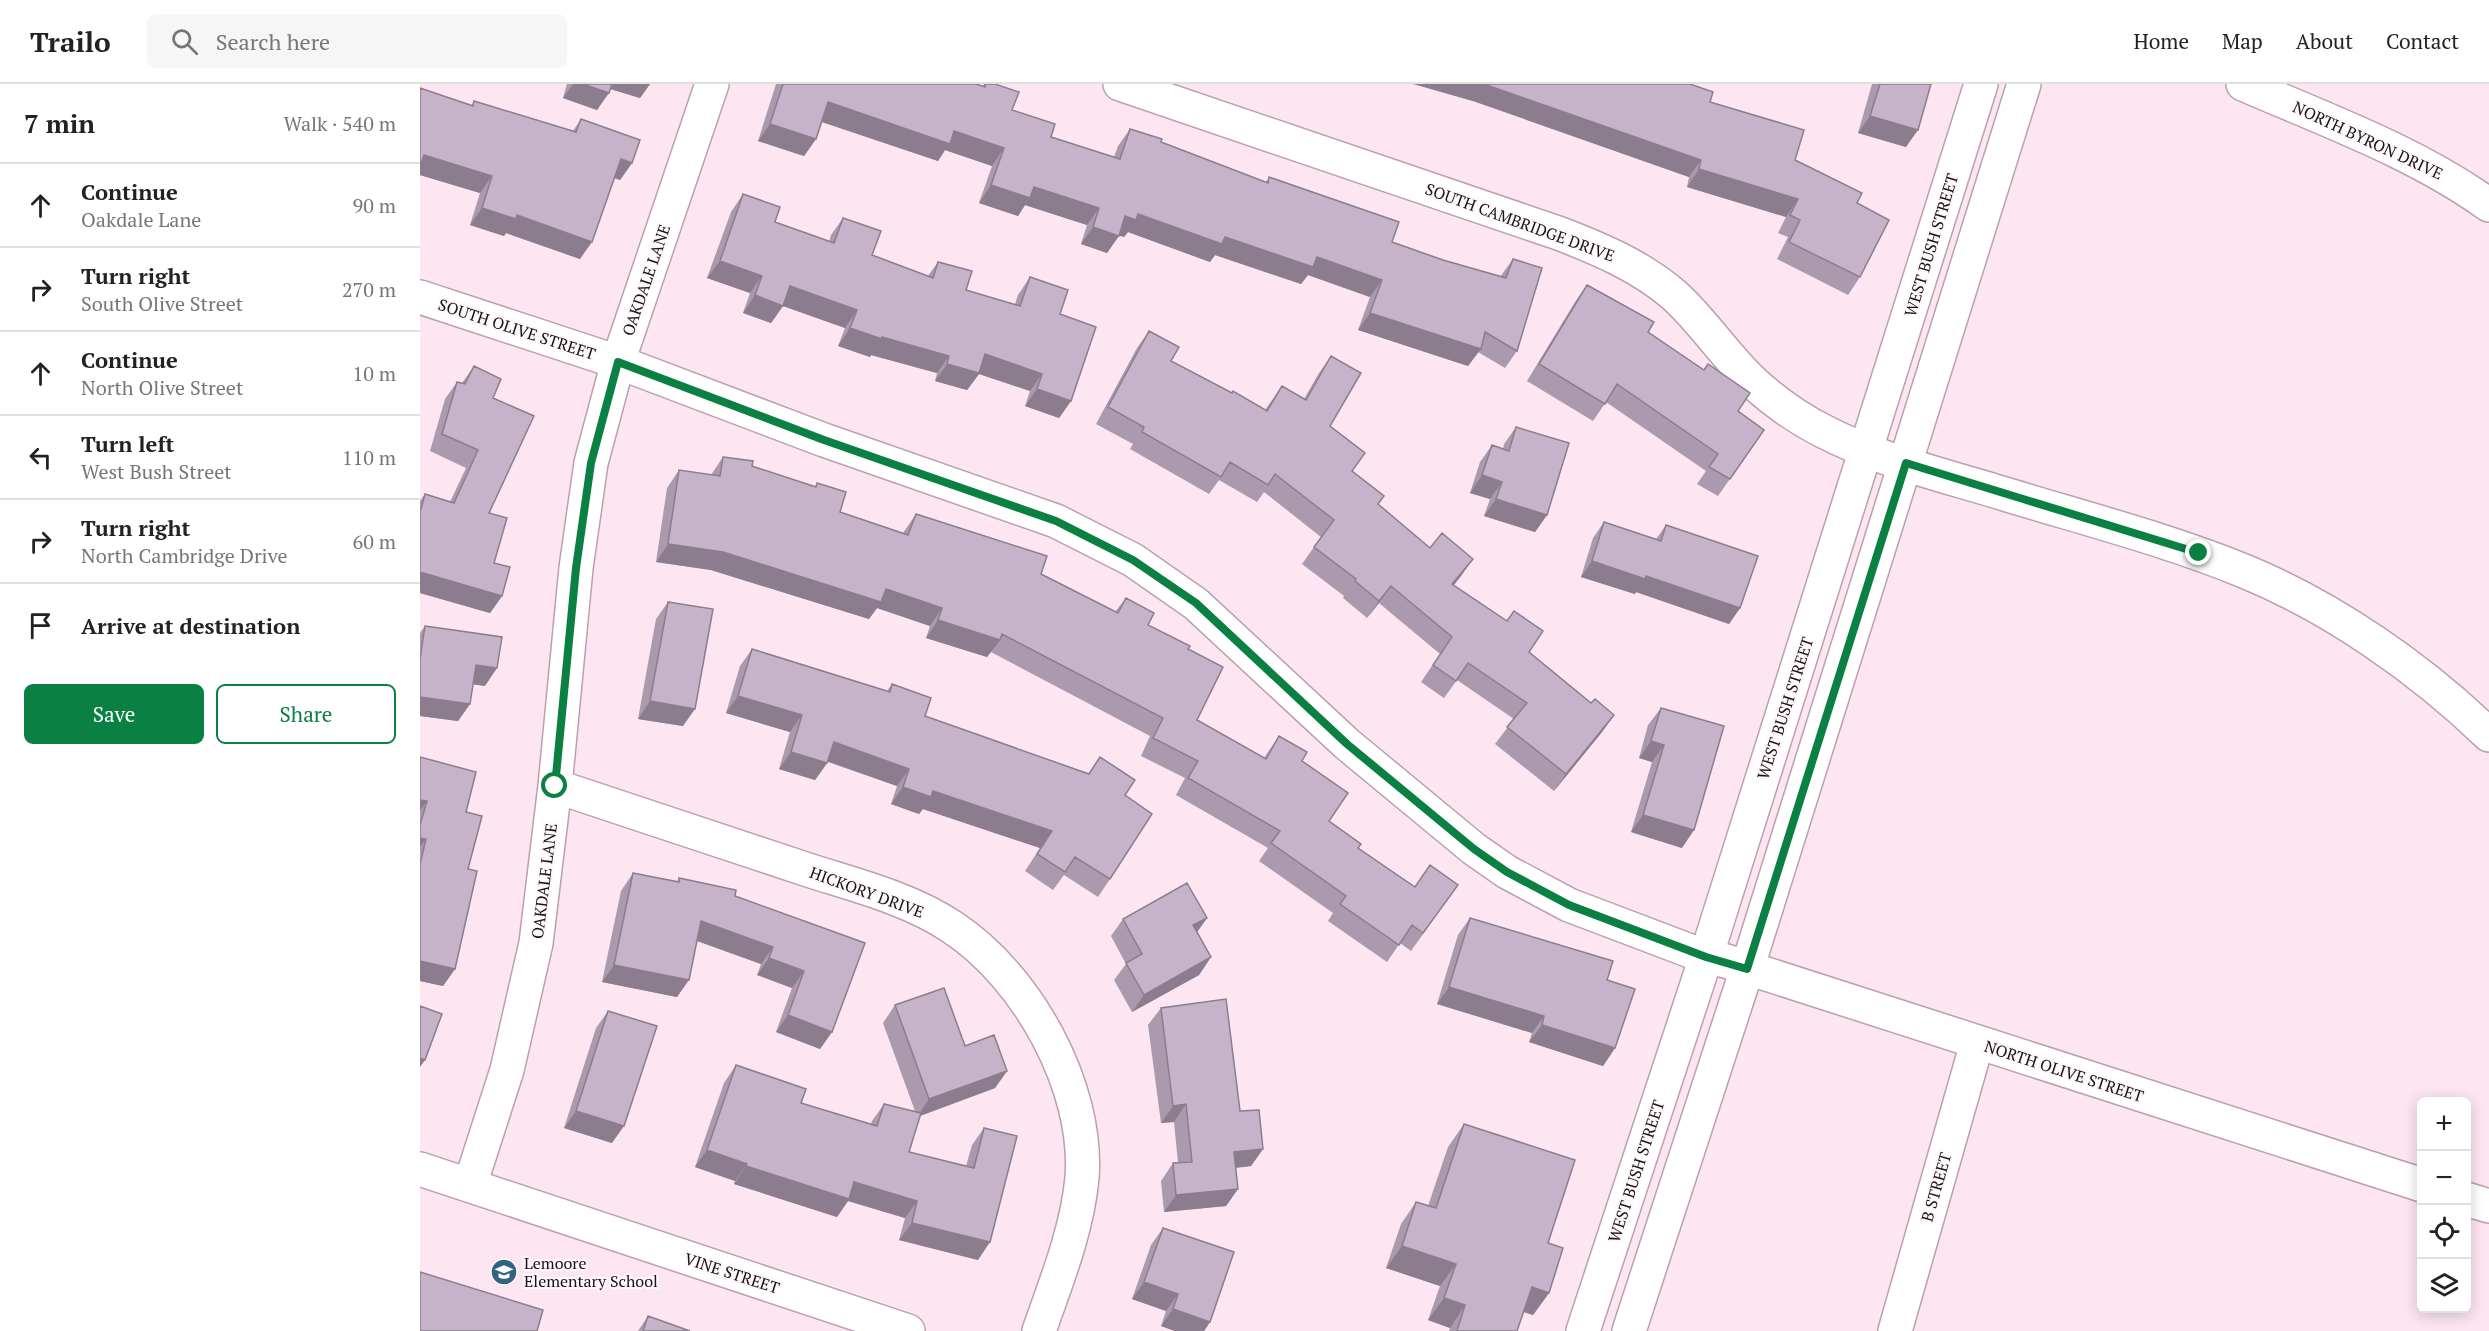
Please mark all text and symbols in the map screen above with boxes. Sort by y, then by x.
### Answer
search box [147,14,567,68]
text: Trailo [30,23,111,60]
icon: search [168,25,201,58]
text: Search here [216,27,330,56]
text: Home [2133,27,2189,55]
text: Map [2222,27,2263,55]
text: About [2296,27,2353,55]
text: Contact [2386,27,2459,55]
street label: NORTH BYRON DRIVE [2289,96,2447,184]
text: 7 min [24,106,95,140]
text: Walk · 540 m [284,110,396,137]
street label: WEST BUSH STREET [1899,171,1963,319]
text: Continue [81,177,178,206]
street label: SOUTH CAMBRIDGE DRIVE [1422,177,1618,267]
icon: ahead [24,189,57,222]
text: 90 m [353,192,396,219]
text: Oakdale Lane [81,206,201,233]
street label: OAKDALE LANE [617,221,675,339]
text: Turn right [81,261,190,290]
icon: right [24,273,57,306]
text: 270 m [342,276,396,303]
text: South Olive Street [81,290,243,317]
street label: SOUTH OLIVE STREET [436,293,599,365]
text: Continue [81,345,178,374]
icon: ahead [24,357,57,390]
text: 10 m [353,360,396,387]
text: North Olive Street [81,374,243,401]
text: Turn left [81,429,174,458]
icon: left [24,441,57,474]
text: 110 m [342,444,396,471]
text: West Bush Street [81,458,232,485]
text: Turn right [81,513,190,542]
icon: right [24,525,57,558]
text: 60 m [353,528,396,555]
route end [2185,539,2211,565]
text: North Cambridge Drive [81,542,287,569]
icon: arrive [24,609,57,642]
text: Arrive at destination [81,611,300,640]
street label: WEST BUSH STREET [1752,634,1818,782]
button: Save [24,684,204,744]
button: Share [216,684,396,744]
route start [541,772,567,798]
street label: OAKDALE LANE [526,822,562,940]
street label: HICKORY DRIVE [807,861,927,923]
street label: NORTH OLIVE STREET [1982,1035,2146,1107]
street label: WEST BUSH STREET [1603,1097,1669,1245]
map controls [2417,1097,2471,1313]
button: + [2417,1097,2471,1151]
street label: B STREET [1916,1150,1956,1224]
button: − [2417,1151,2471,1205]
button: locate [2417,1205,2471,1259]
street label: VINE STREET [682,1247,782,1299]
place label: Lemoore Elementary School [524,1252,658,1292]
school or university icon: Lemoore Elementary School [489,1257,519,1287]
button: layers [2417,1259,2471,1313]

